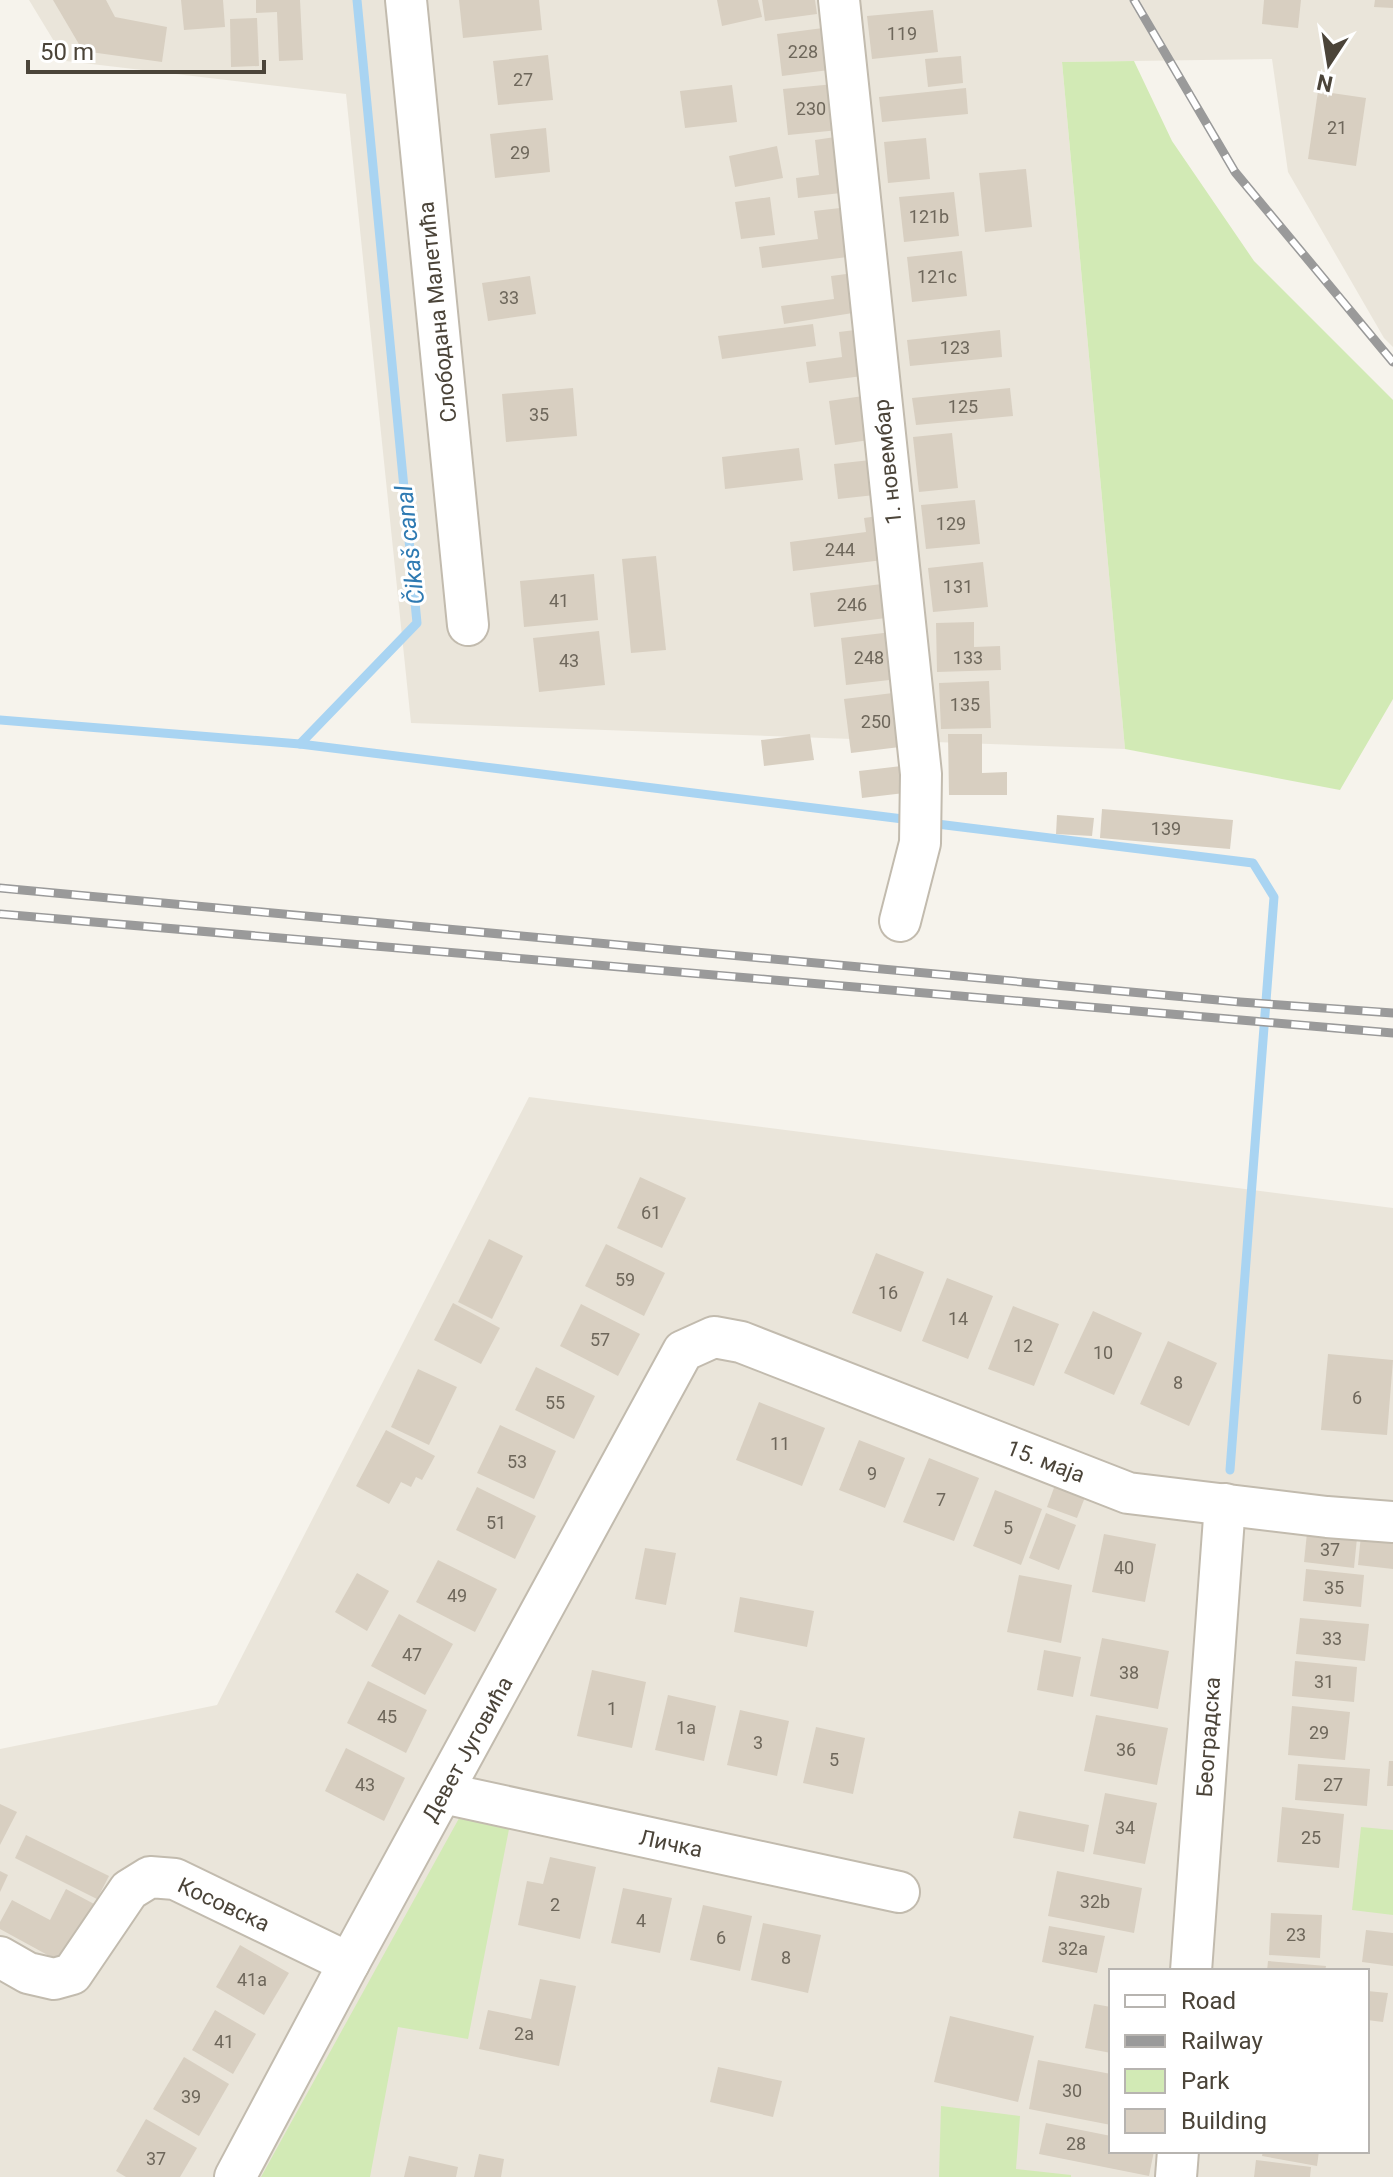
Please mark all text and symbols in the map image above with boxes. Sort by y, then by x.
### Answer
house number: 119 [887,23,917,44]
scale bar [28,24,264,74]
north arrow [1289,24,1369,104]
text: 50 m [40,38,94,66]
house number: 228 [788,41,818,62]
house number: 27 [513,69,533,90]
text: N [1315,69,1335,97]
house number: 230 [796,98,826,119]
house number: 21 [1327,117,1347,138]
house number: 29 [510,142,530,163]
street label: Слободана Малетића [413,200,462,424]
house number: 121b [909,206,949,227]
house number: 121c [917,266,957,287]
house number: 33 [499,287,519,308]
house number: 123 [940,337,970,358]
house number: 125 [948,396,978,417]
street label: 1. новембар [868,398,907,526]
house number: 35 [529,404,549,425]
water label: Čikaš canal [389,484,430,606]
house number: 129 [936,513,966,534]
house number: 244 [825,539,855,560]
house number: 131 [943,576,973,597]
house number: 41 [549,590,569,611]
house number: 246 [837,594,867,615]
house number: 248 [854,647,884,668]
house number: 133 [953,647,983,668]
house number: 43 [559,650,579,671]
house number: 135 [950,694,980,715]
house number: 250 [861,711,891,732]
house number: 139 [1151,818,1181,839]
house number: 61 [641,1202,661,1223]
house number: 59 [615,1269,635,1290]
house number: 16 [878,1282,898,1303]
house number: 14 [948,1308,968,1329]
house number: 57 [590,1329,610,1350]
house number: 12 [1013,1335,1033,1356]
house number: 10 [1093,1342,1113,1363]
house number: 8 [1173,1372,1183,1393]
house number: 6 [1352,1387,1362,1408]
house number: 55 [545,1392,565,1413]
house number: 11 [770,1433,790,1454]
street label: 15. маја [1003,1435,1088,1488]
house number: 53 [507,1451,527,1472]
house number: 9 [867,1463,877,1484]
house number: 7 [936,1489,946,1510]
house number: 51 [486,1512,506,1533]
house number: 5 [1003,1517,1013,1538]
house number: 37 [1320,1539,1340,1560]
house number: 40 [1114,1557,1134,1578]
house number: 35 [1324,1577,1344,1598]
house number: 49 [447,1585,467,1606]
house number: 33 [1322,1628,1342,1649]
house number: 47 [402,1644,422,1665]
house number: 38 [1119,1662,1139,1683]
house number: 31 [1314,1671,1334,1692]
street label: Девет Југовића [417,1672,518,1826]
street label: Београдска [1192,1676,1225,1798]
house number: 1 [607,1698,617,1719]
house number: 45 [377,1706,397,1727]
house number: 1a [676,1717,696,1738]
house number: 29 [1309,1722,1329,1743]
house number: 3 [753,1732,763,1753]
house number: 36 [1116,1739,1136,1760]
house number: 5 [829,1749,839,1770]
house number: 43 [355,1774,375,1795]
house number: 27 [1323,1774,1343,1795]
house number: 34 [1115,1817,1135,1838]
street label: Личка [637,1825,705,1862]
house number: 25 [1301,1827,1321,1848]
street label: Косовска [174,1872,274,1937]
house number: 32b [1080,1891,1110,1912]
house number: 2 [550,1894,560,1915]
house number: 4 [636,1910,646,1931]
house number: 23 [1286,1924,1306,1945]
house number: 6 [716,1927,726,1948]
house number: 32a [1058,1938,1088,1959]
house number: 8 [781,1947,791,1968]
house number: 41a [237,1969,267,1990]
legend [1109,1969,1369,2153]
text: Road [1181,1987,1236,2015]
house number: 2a [514,2023,534,2044]
text: Railway [1181,2027,1263,2055]
house number: 41 [214,2031,234,2052]
text: Park [1181,2067,1230,2095]
house number: 30 [1062,2080,1082,2101]
house number: 39 [181,2086,201,2107]
text: Building [1181,2107,1267,2135]
house number: 28 [1066,2133,1086,2154]
house number: 37 [146,2148,166,2169]

